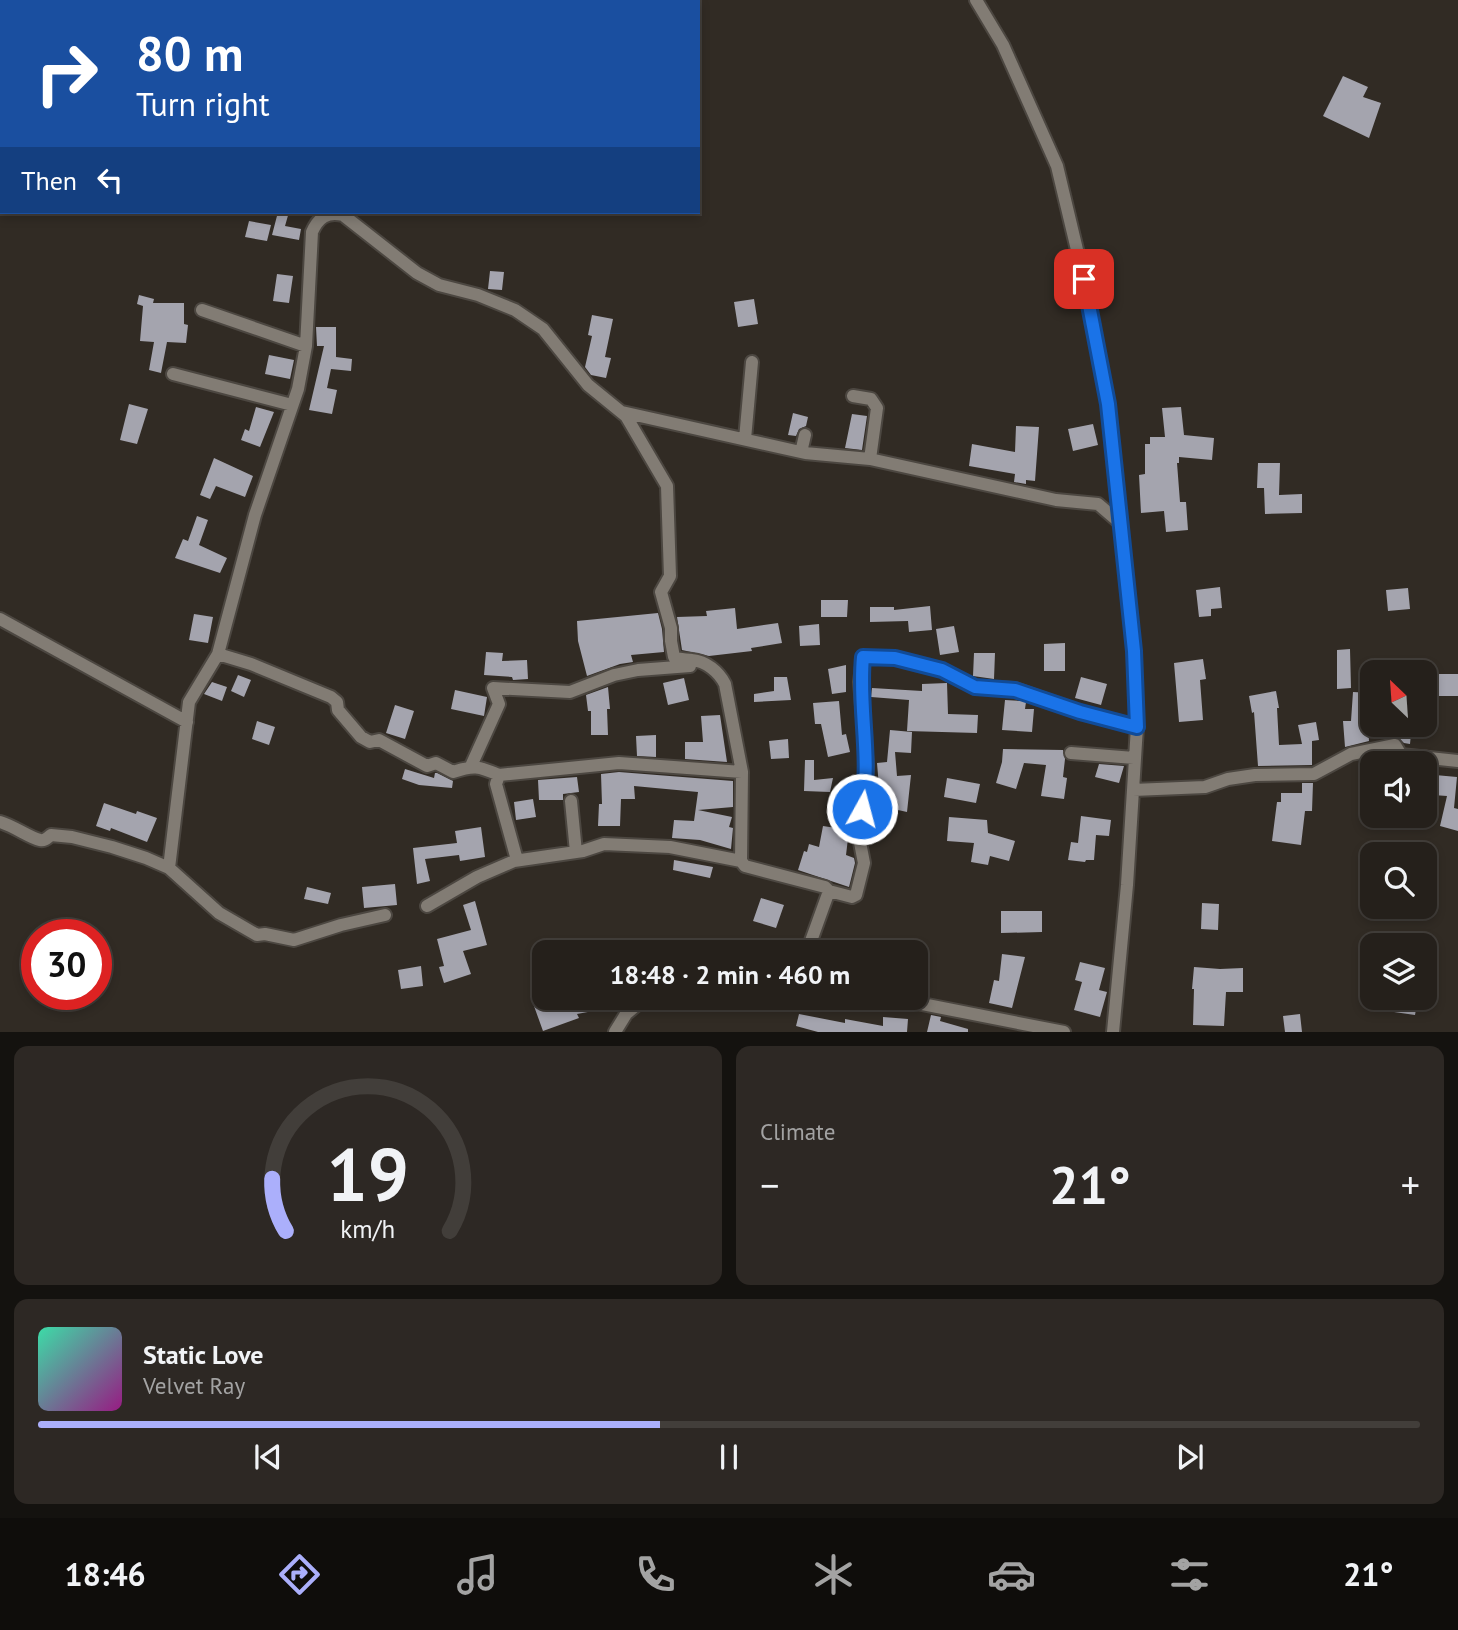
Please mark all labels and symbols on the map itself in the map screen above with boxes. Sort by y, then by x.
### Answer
pin [1054,249,1114,309]
north arrow [1360,660,1437,737]
position arrow [825,772,899,846]
speed limit sign: 30 [21,919,112,1010]

